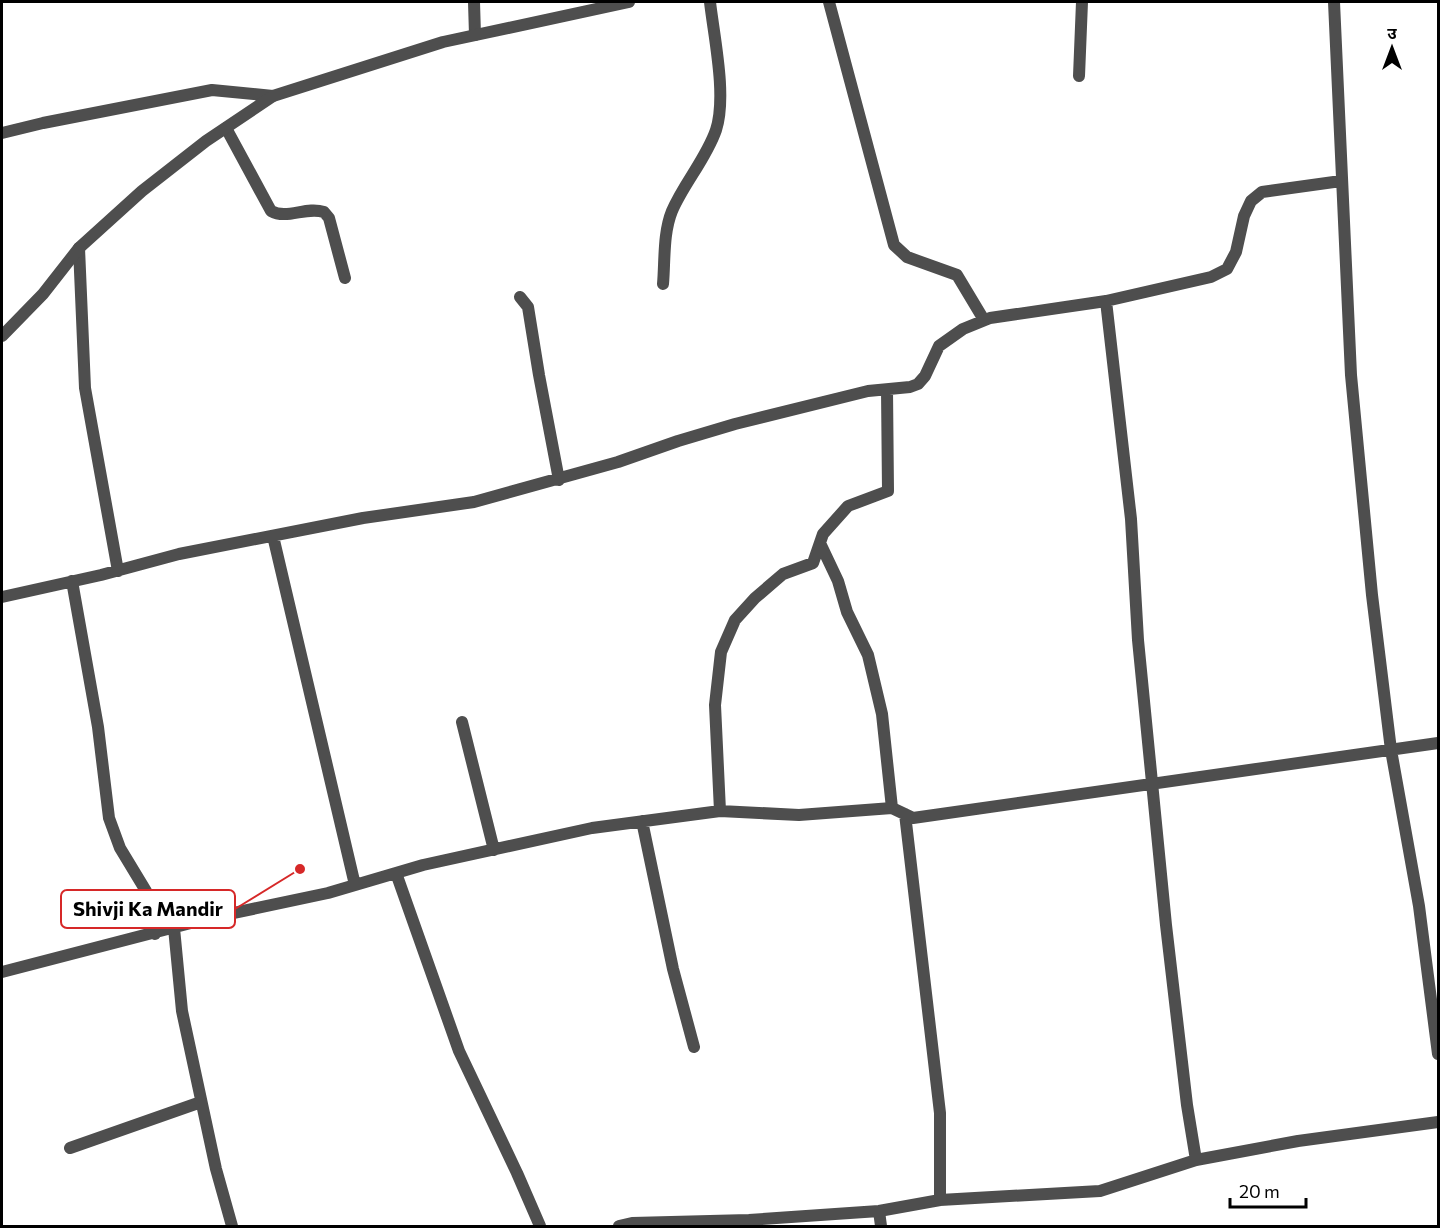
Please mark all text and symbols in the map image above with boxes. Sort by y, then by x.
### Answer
north arrow [1362,18,1422,78]
text: उ [1387,23,1397,42]
callout: Shivji Ka Mandir [61,890,235,928]
text: Shivji Ka Mandir [73,896,223,920]
scale bar [1230,1171,1306,1209]
text: 20 m [1239,1180,1280,1202]

